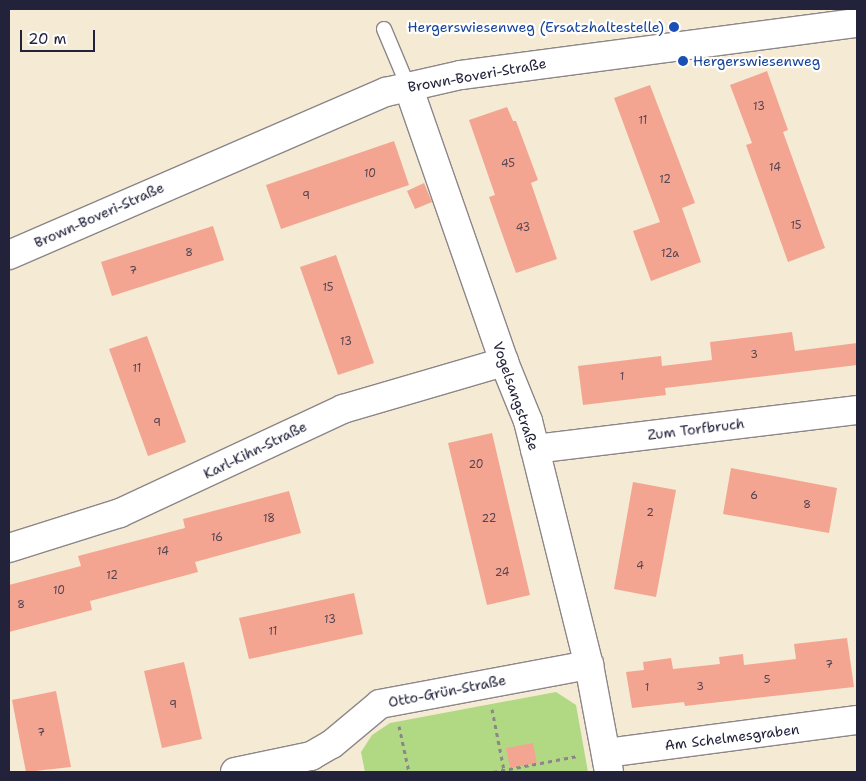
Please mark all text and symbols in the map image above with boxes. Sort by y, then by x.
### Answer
place label: Hergerswiesenweg (Ersatzhaltestelle) [407,19,664,35]
scale bar [22,20,98,52]
marker: Hergerswiesenweg (Ersatzhaltestelle) [668,21,680,33]
text: 20 m [28,29,67,49]
place label: Hergerswiesenweg [693,53,820,69]
street label: Brown-Boveri-Straße [406,55,548,95]
marker: Hergerswiesenweg [677,55,689,67]
house number: 13 [753,100,765,114]
house number: 11 [639,114,647,128]
house number: 45 [501,157,515,171]
house number: 14 [769,161,781,175]
house number: 10 [364,167,376,181]
house number: 12 [659,173,671,187]
street label: Brown-Boveri-Straße [31,179,167,251]
house number: 9 [302,189,310,203]
house number: 15 [790,219,802,233]
house number: 43 [516,221,530,235]
house number: 8 [185,246,193,260]
house number: 12a [661,247,679,261]
house number: 7 [129,264,137,278]
house number: 15 [322,281,334,295]
house number: 13 [340,335,352,349]
street label: Vogelsangstraße [490,339,542,453]
house number: 3 [750,348,758,362]
house number: 11 [133,362,141,376]
house number: 1 [620,370,624,384]
street label: Zum Torfbruch [647,415,745,443]
house number: 9 [153,416,161,430]
street label: Karl-Kihn-Straße [201,418,309,482]
house number: 20 [468,458,484,472]
house number: 6 [750,489,758,503]
house number: 8 [803,498,811,512]
house number: 2 [646,506,654,520]
house number: 18 [263,512,275,526]
house number: 22 [482,512,496,526]
house number: 16 [211,531,223,545]
house number: 14 [157,545,169,559]
house number: 4 [636,559,644,573]
house number: 24 [495,566,509,580]
house number: 12 [106,569,118,583]
house number: 10 [53,584,65,598]
house number: 8 [17,598,25,612]
house number: 13 [324,613,336,627]
house number: 11 [269,625,277,639]
house number: 7 [825,658,833,672]
street label: Otto-Grün-Straße [387,671,507,711]
house number: 5 [764,673,770,687]
house number: 3 [696,680,704,694]
house number: 1 [645,681,649,695]
house number: 9 [169,698,177,712]
street label: Am Schelmesgraben [664,720,800,754]
house number: 7 [37,726,45,740]

